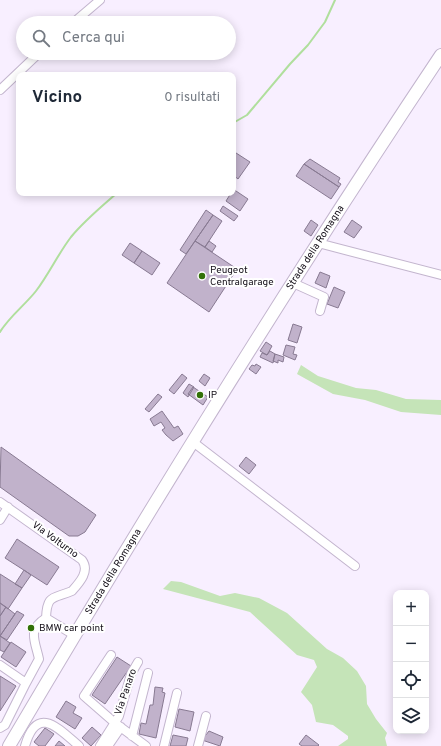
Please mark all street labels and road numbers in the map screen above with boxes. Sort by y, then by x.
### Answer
street label: Strada della Romagna [283,203,347,292]
street label: Via Volturno [29,519,81,562]
street label: Strada della Romagna [82,526,144,617]
street label: Via Panaro [112,667,140,717]

